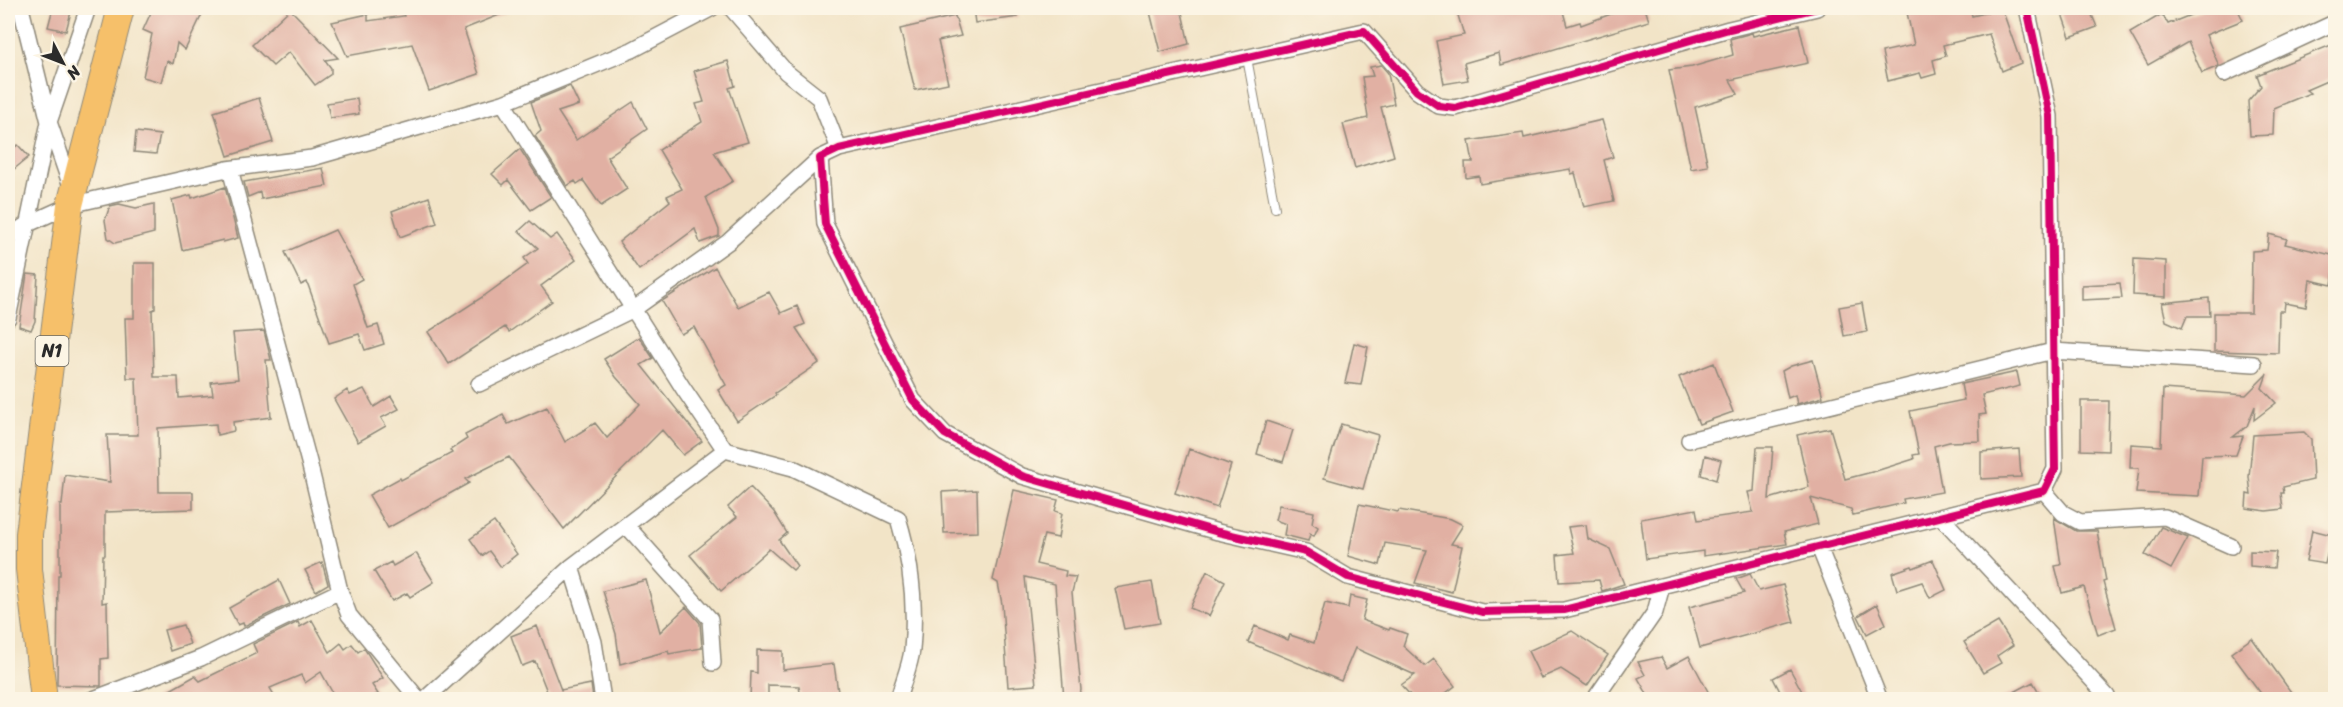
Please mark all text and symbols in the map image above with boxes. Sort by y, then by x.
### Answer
north arrow [33,33,93,93]
text: N [59,58,89,87]
road number: N1 [36,336,68,366]

